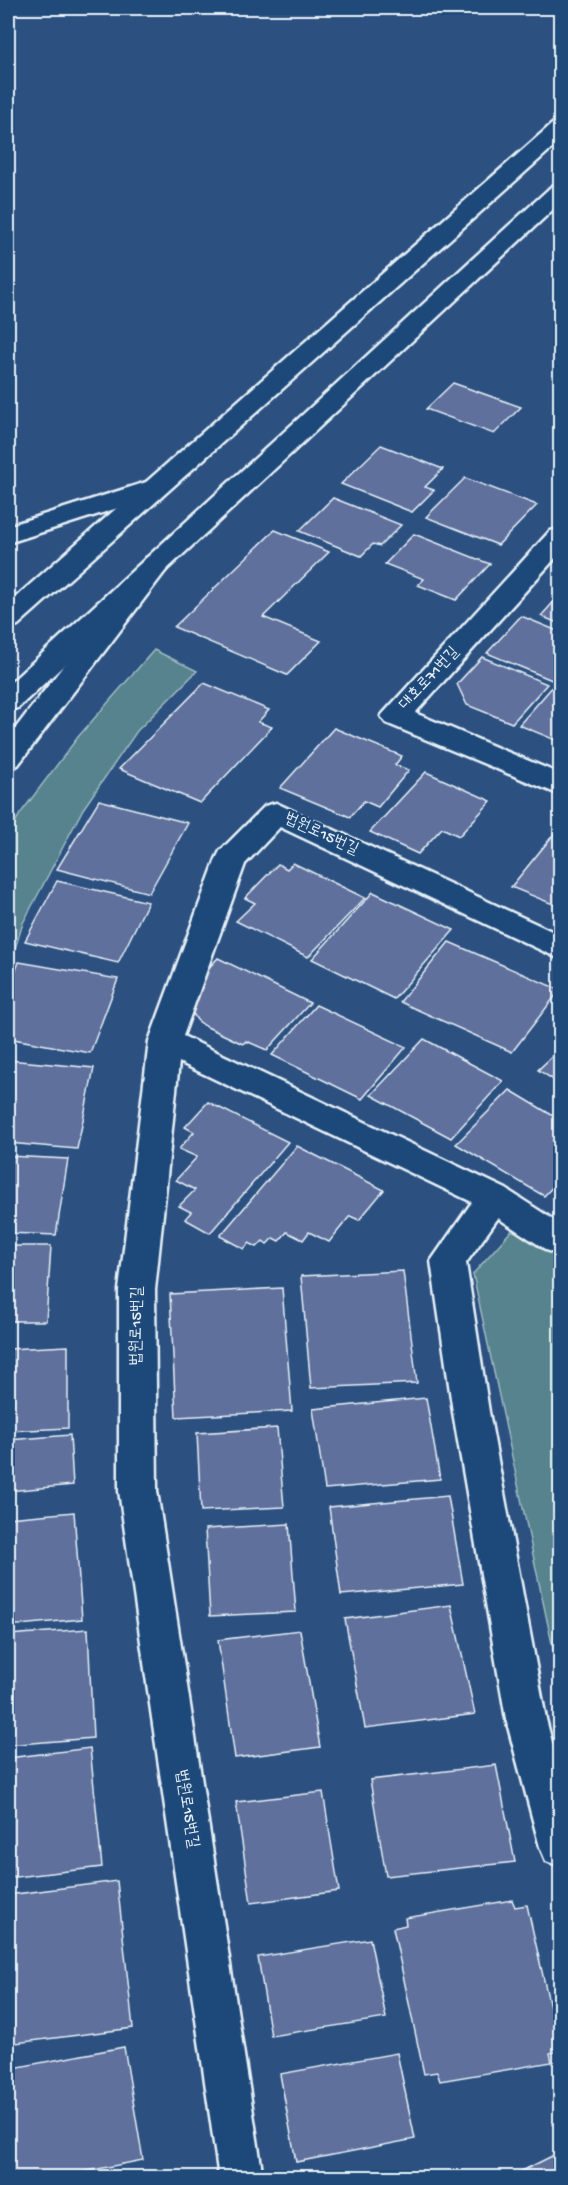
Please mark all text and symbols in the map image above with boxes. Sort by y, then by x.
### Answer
street label: 대호로71번길 [396,643,464,714]
street label: 법원로15번길 [281,810,361,860]
street label: 법원로15번길 [128,1286,148,1366]
street label: 법원로15번길 [170,1768,202,1850]

